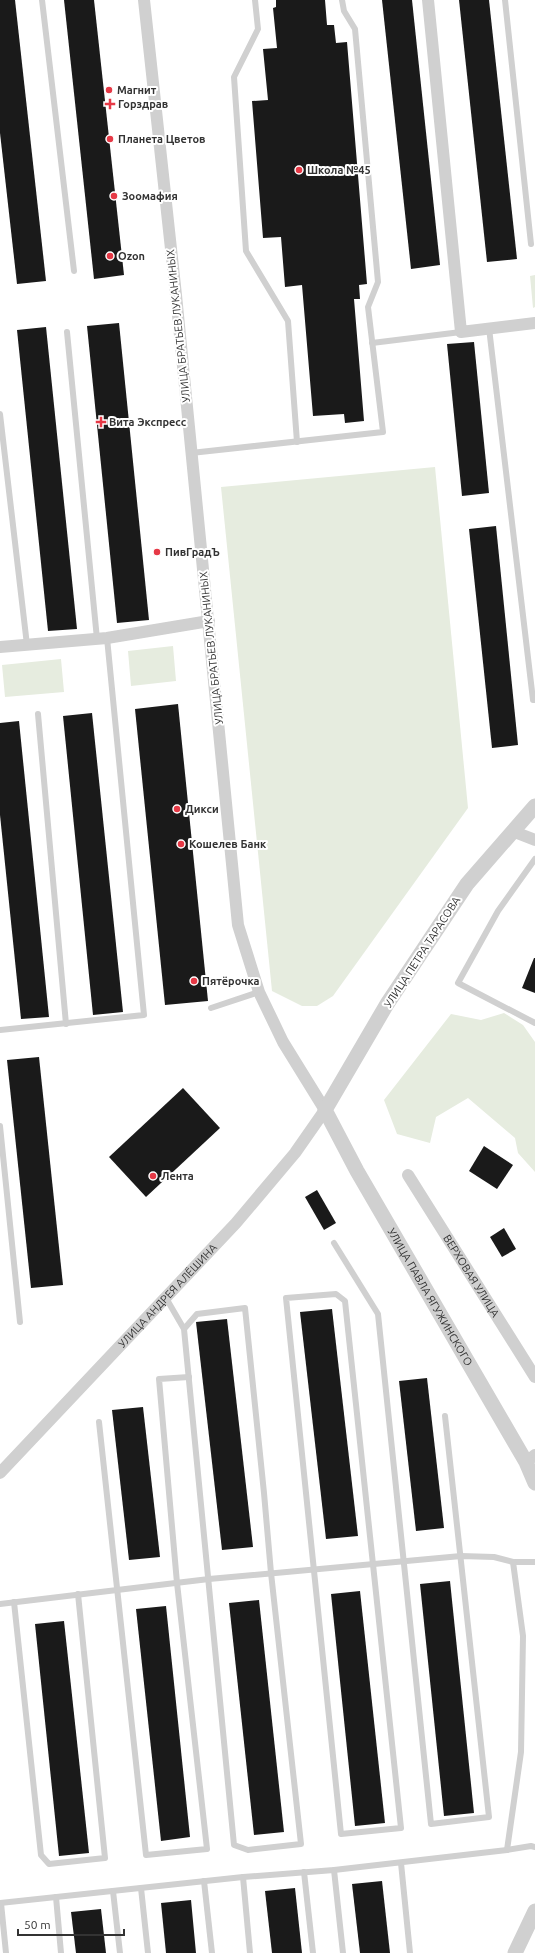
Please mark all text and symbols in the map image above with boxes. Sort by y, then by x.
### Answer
place label: Магнит [117,84,157,96]
marker: Магнит [104,85,114,95]
place label: Горздрав [118,98,168,110]
marker: Горздрав [105,99,115,109]
place label: Планета Цветов [118,133,206,145]
marker: Планета Цветов [105,134,115,144]
place label: Школа №45 [307,164,371,176]
marker: Школа №45 [294,165,304,175]
place label: Зоомафия [122,190,178,202]
marker: Зоомафия [109,191,119,201]
street label: УЛИЦА БРАТЬЕВ ЛУКАНИНЫХ [164,249,192,403]
place label: Ozon [118,250,145,262]
marker: Ozon [105,251,115,261]
place label: Вита Экспресс [109,416,187,428]
marker: Вита Экспресс [96,417,106,427]
place label: ПивГрадЪ [165,546,220,558]
marker: ПивГрадЪ [152,547,162,557]
street label: УЛИЦА БРАТЬЕВ ЛУКАНИНЫХ [197,571,225,725]
place label: Дикси [185,803,219,815]
marker: Дикси [172,804,182,814]
place label: Кошелев Банк [189,838,267,850]
marker: Кошелев Банк [176,839,186,849]
street label: УЛИЦА ПЕТРА ТАРАСОВА [382,894,463,1010]
place label: Пятёрочка [202,975,260,987]
marker: Пятёрочка [189,976,199,986]
place label: Лента [161,1170,194,1182]
marker: Лента [148,1171,158,1181]
street label: УЛИЦА ПАВЛА ЯГУЖИНСКОГО [385,1226,475,1368]
street label: ВЕРХОВАЯ УЛИЦА [441,1232,502,1320]
street label: УЛИЦА АНДРЕЯ АЛЁШИНА [116,1241,220,1350]
scale bar [18,1911,124,1937]
text: 50 m [24,1918,51,1931]

